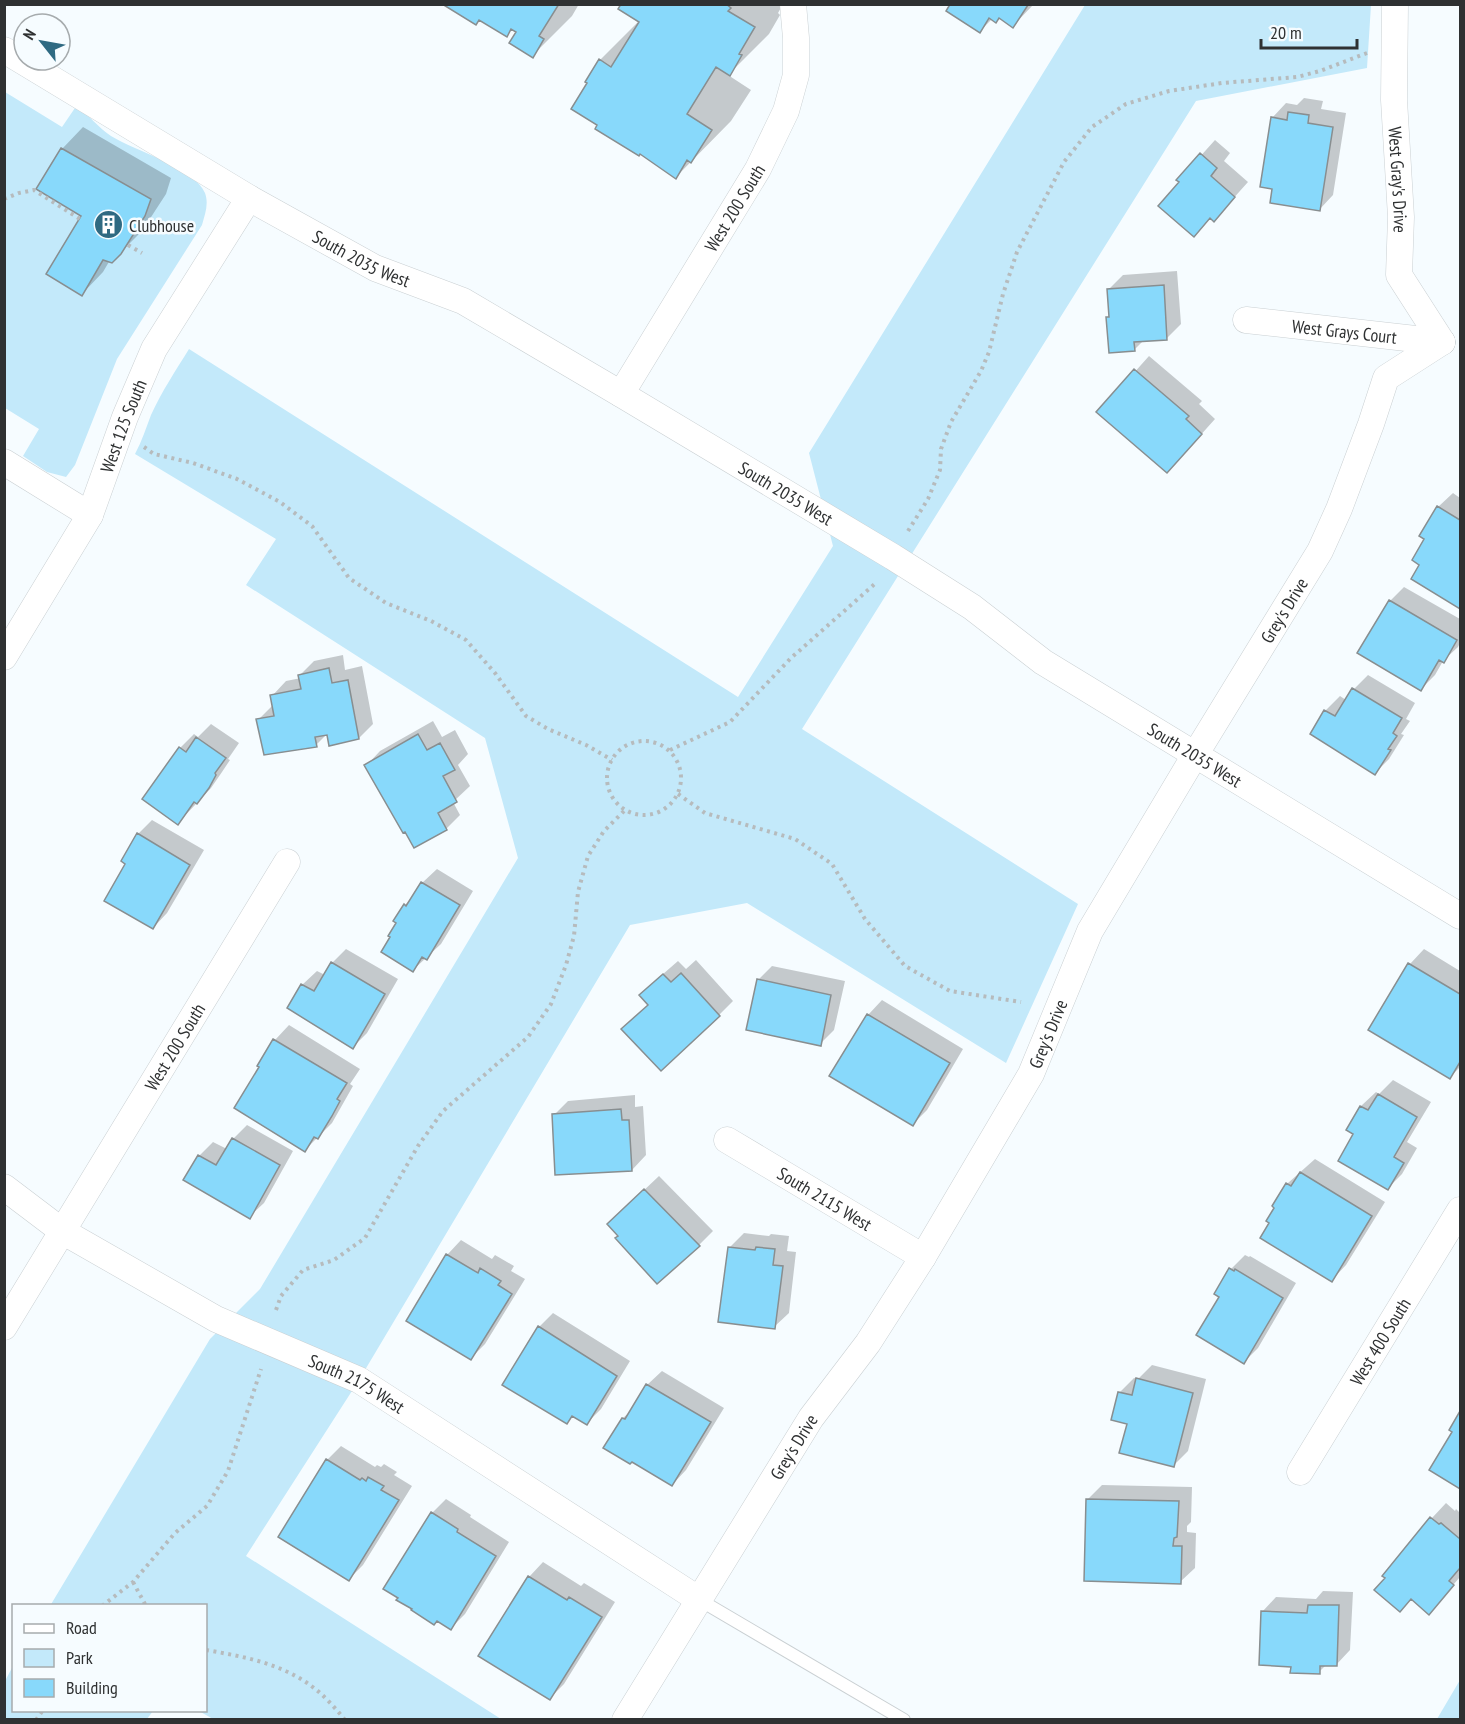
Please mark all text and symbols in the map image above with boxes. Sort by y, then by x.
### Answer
north arrow [12,12,72,72]
scale bar [1261,12,1357,50]
text: 20 m [1270,21,1302,44]
text: N [18,25,40,43]
street label: West Gray's Drive [1384,126,1413,233]
street label: West 200 South [699,160,770,256]
building icon: Clubhouse [92,209,124,241]
place label: Clubhouse [129,214,194,237]
street label: South 2035 West [309,224,413,292]
street label: West Grays Court [1291,314,1398,348]
street label: West 125 South [95,376,151,476]
street label: South 2035 West [735,456,837,530]
street label: Grey's Drive [1255,573,1313,647]
street label: South 2035 West [1144,717,1246,792]
street label: Grey's Drive [1023,996,1072,1072]
street label: West 200 South [139,999,210,1095]
street label: South 2115 West [774,1161,876,1235]
street label: West 400 South [1344,1294,1415,1389]
street label: South 2175 West [305,1348,409,1418]
street label: Grey's Drive [764,1410,822,1484]
legend [12,1604,207,1712]
text: Road [66,1616,97,1639]
text: Park [66,1646,93,1669]
text: Building [66,1676,118,1699]

